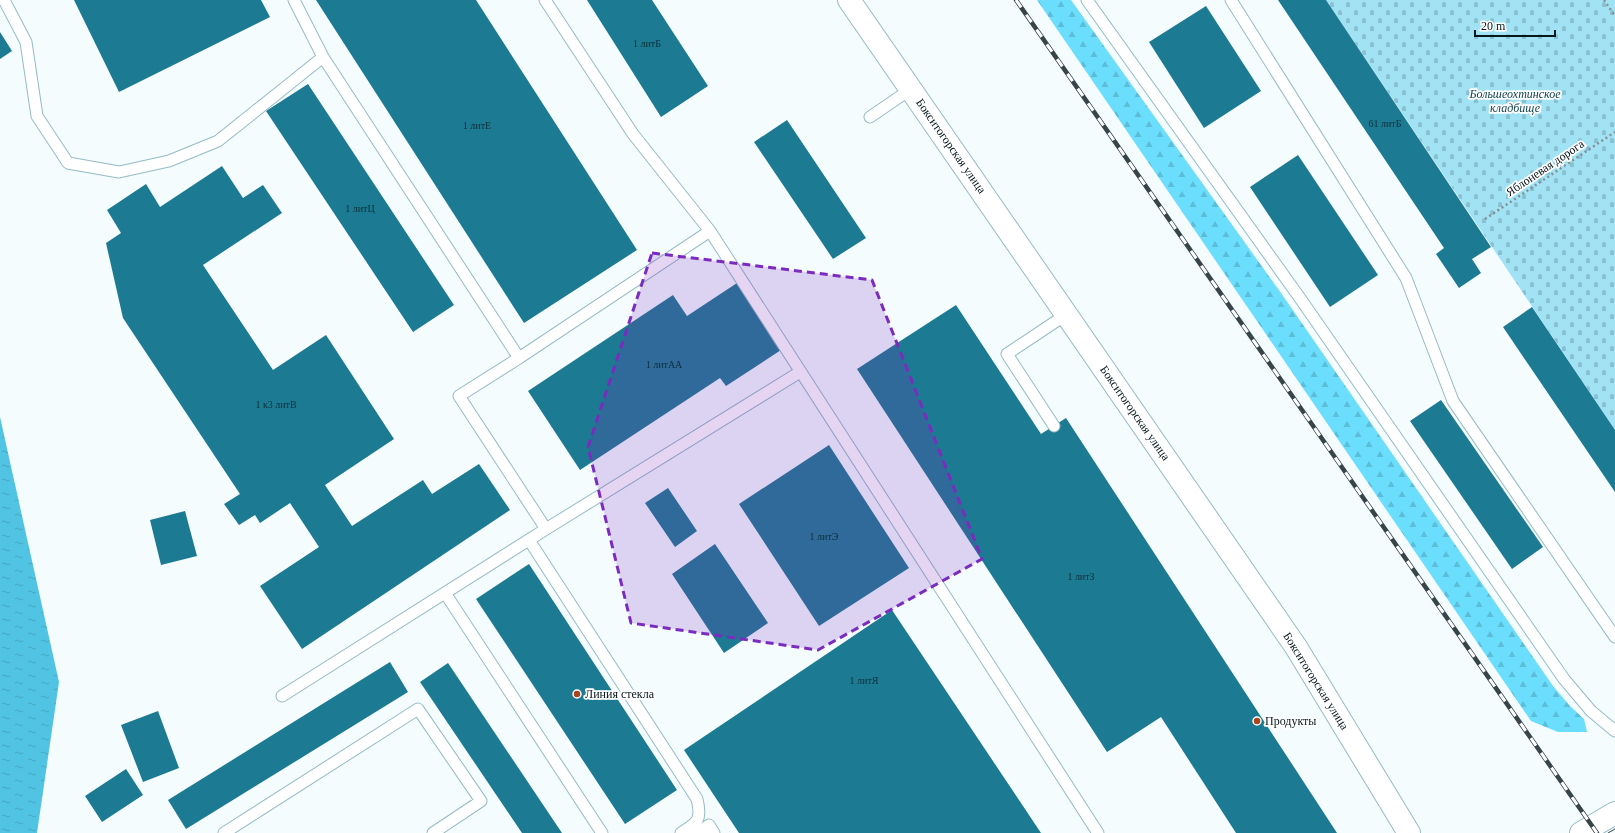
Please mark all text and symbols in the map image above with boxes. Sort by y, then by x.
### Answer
scale bar [1475,12,1555,38]
text: 20 m [1481,19,1506,33]
house number: 1 литБ [633,38,661,49]
park label: Большеохтинское кладбище [1468,87,1561,115]
street label: Бокситогорская улица [913,96,989,197]
house number: 61 литБ [1369,118,1402,129]
house number: 1 литЕ [463,120,491,131]
street label: Яблоневая дорога [1503,136,1587,199]
house number: 1 литЦ [345,203,375,214]
house number: 1 литАА [646,359,683,370]
street label: Бокситогорская улица [1097,363,1173,464]
house number: 1 к3 литВ [255,399,297,410]
house number: 1 литЭ [810,531,839,542]
house number: 1 литЗ [1067,571,1095,582]
street label: Бокситогорская улица [1280,630,1352,733]
house number: 1 литЯ [850,675,879,686]
place label: Линия стекла [585,687,655,701]
marker: Линия стекла [572,689,582,699]
place label: Продукты [1265,714,1316,728]
marker: Продукты [1252,716,1262,726]

